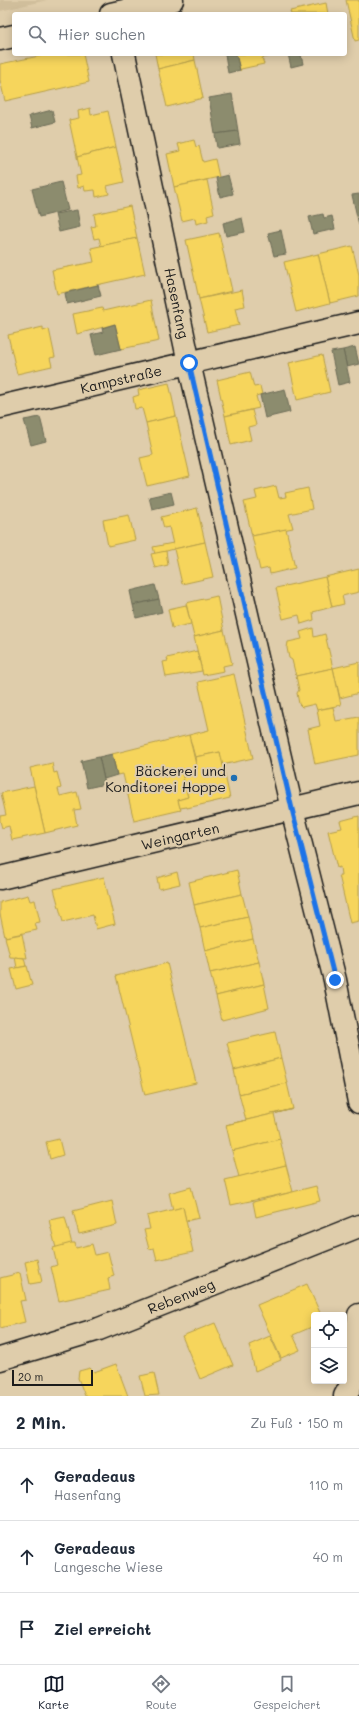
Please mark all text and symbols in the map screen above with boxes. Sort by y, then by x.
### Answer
search box [12,12,347,56]
icon: search [26,23,48,45]
text: Hier suchen [58,24,145,44]
street label: Hasenfang [160,266,194,340]
route start [180,354,198,372]
street label: Kampstraße [78,360,164,398]
place label: Bäckerei und Konditorei Hoppe [105,761,226,796]
marker: Bäckerei und Konditorei Hoppe [229,773,239,783]
street label: Weingarten [139,818,221,854]
route end [326,971,344,989]
street label: Rebenweg [145,1274,217,1318]
map controls [311,1312,347,1384]
button: locate [311,1312,347,1348]
button: layers [311,1348,347,1384]
scale bar [12,1368,93,1387]
text: 20 m [18,1369,43,1384]
text: 2 Min. [16,1411,66,1433]
text: Zu Fuß · 150 m [250,1414,343,1431]
text: Geradeaus [54,1466,135,1486]
icon: ahead [16,1474,38,1496]
text: 110 m [309,1476,343,1493]
text: Hasenfang [54,1486,121,1503]
text: Geradeaus [54,1538,135,1558]
icon: ahead [16,1546,38,1568]
text: 40 m [313,1548,343,1565]
text: Langesche Wiese [54,1558,163,1575]
icon: arrive [16,1618,38,1640]
text: Ziel erreicht [54,1619,151,1639]
tab: Karte [38,1673,69,1712]
tab: Route [146,1673,177,1712]
tab: Gespeichert [254,1673,321,1712]

